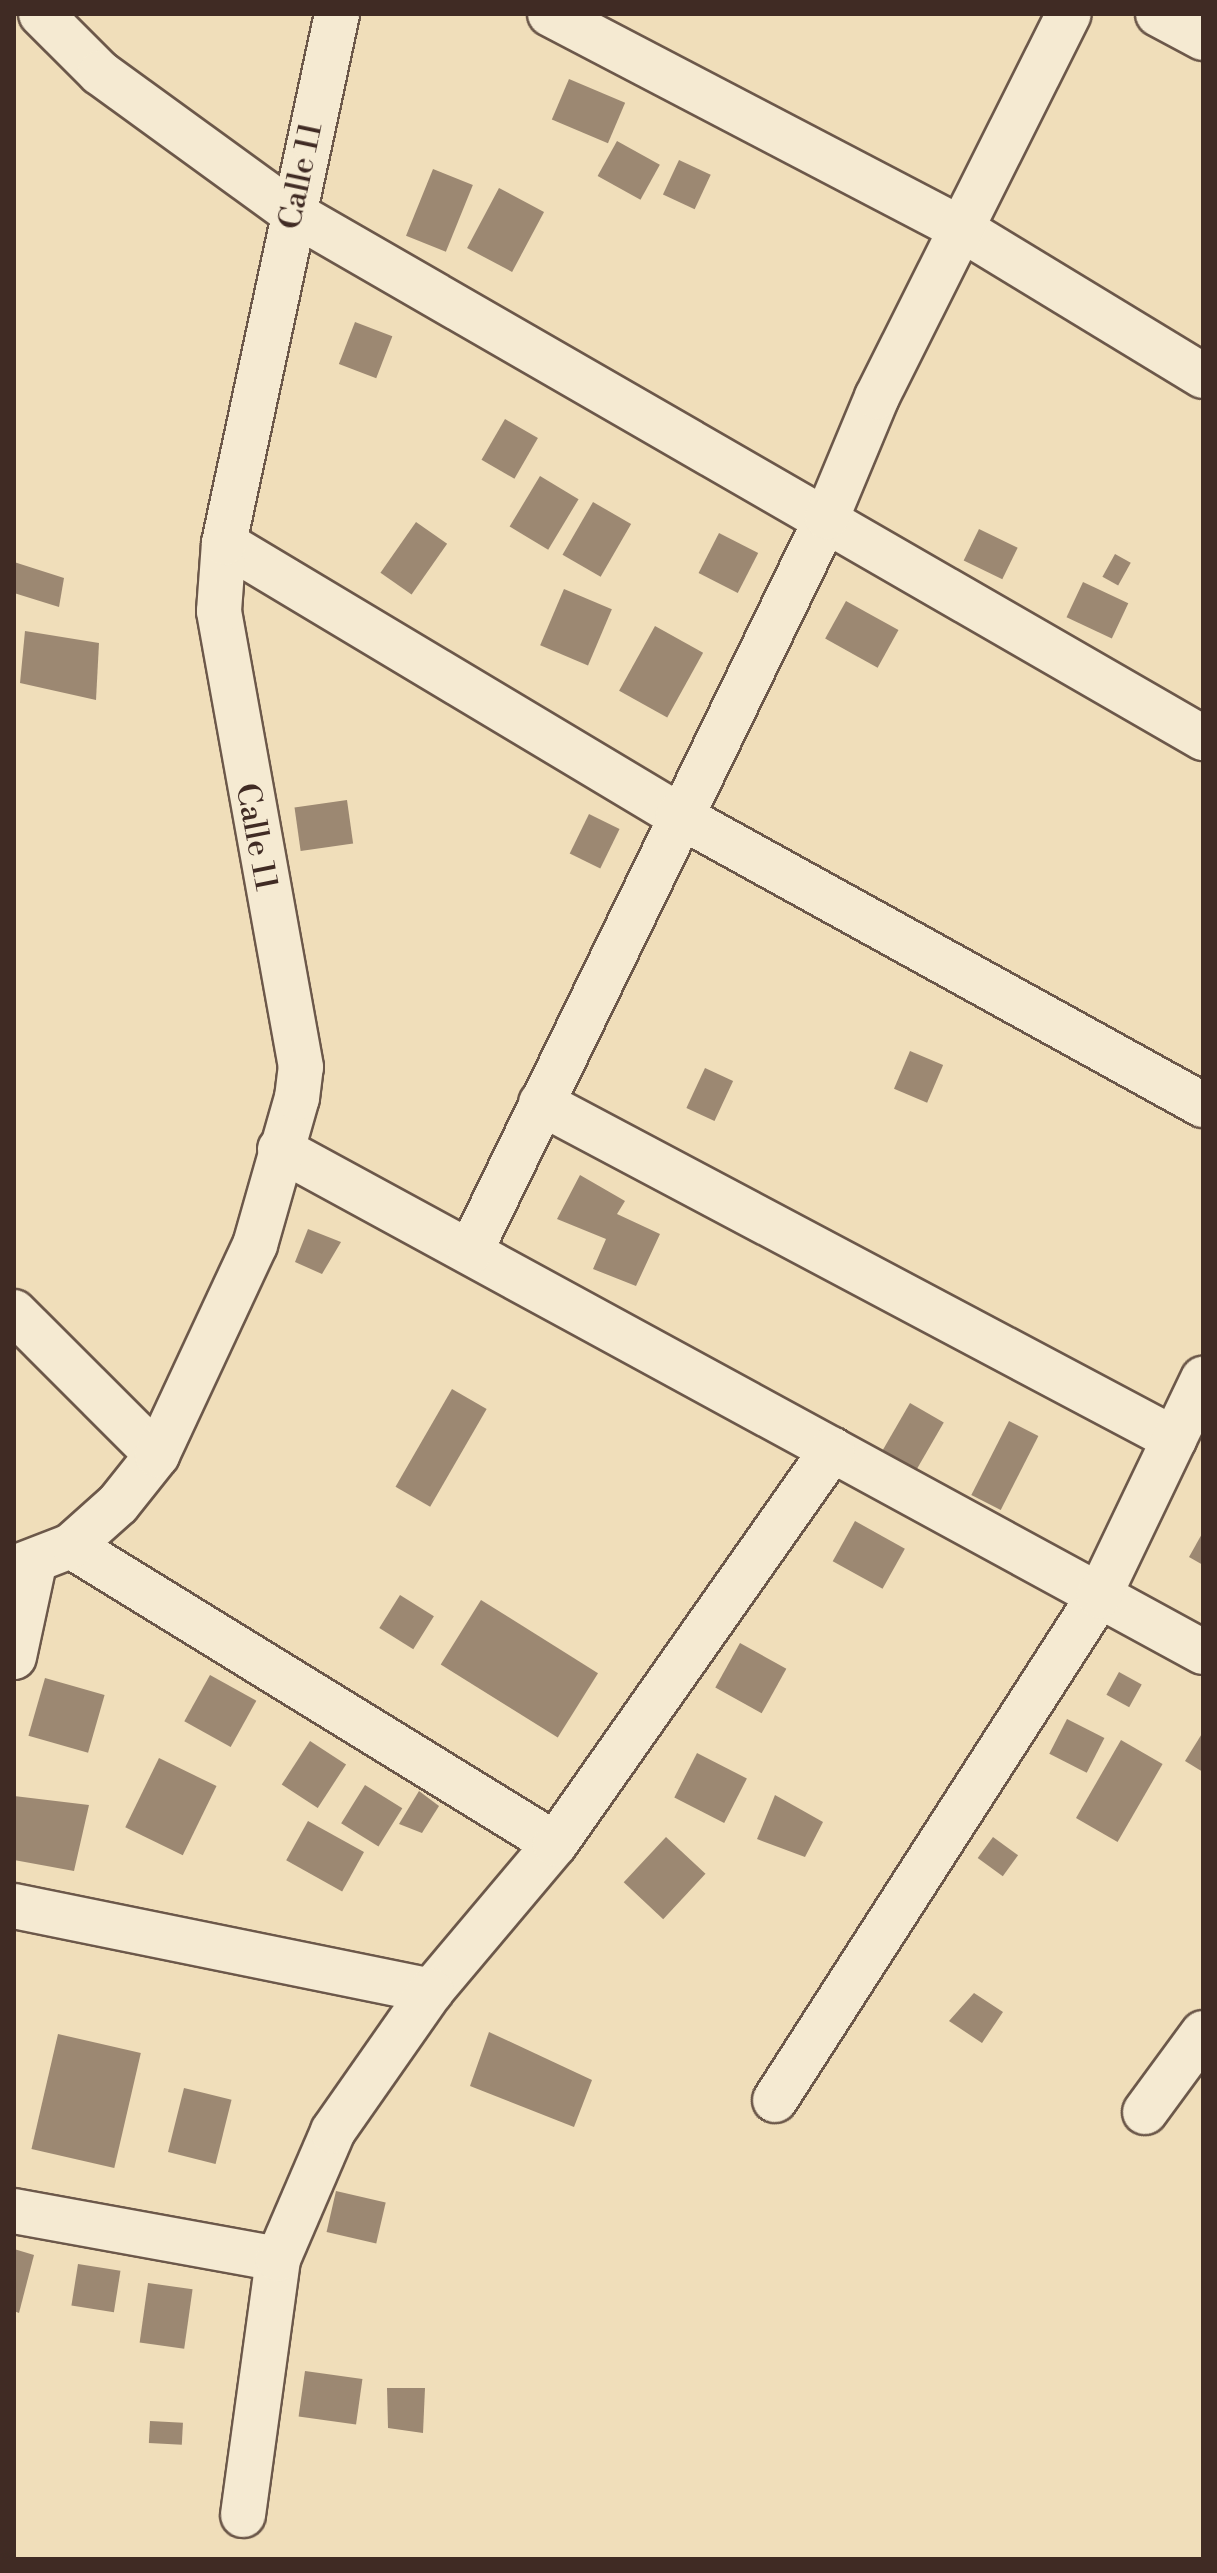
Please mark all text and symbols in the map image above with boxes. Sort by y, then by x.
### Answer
street label: Calle 11 [271,119,331,233]
street label: Calle 11 [227,780,285,894]

